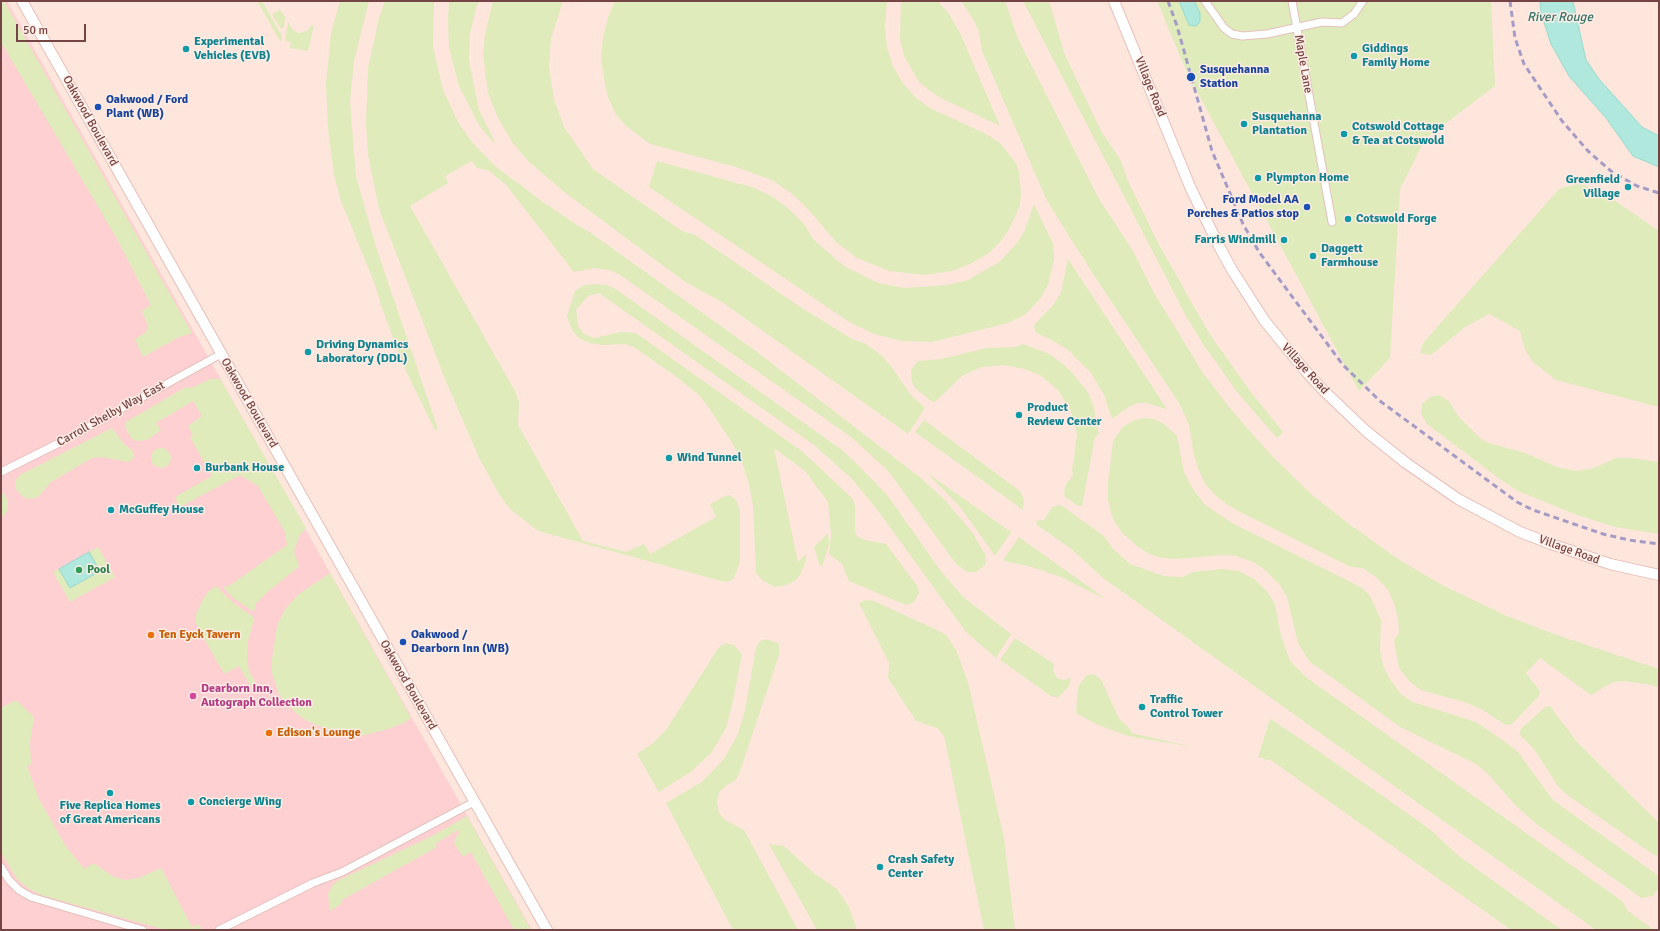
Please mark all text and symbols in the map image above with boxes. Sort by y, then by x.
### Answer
water label: River Rouge [1527,10,1593,26]
scale bar [18,16,88,42]
text: 50 m [23,23,48,38]
street label: Maple Lane [1291,34,1315,94]
place label: Experimental Vehicles (EVB) [194,35,271,63]
place label: Giddings Family Home [1362,42,1430,70]
marker: Experimental Vehicles (EVB) [181,44,191,54]
marker: Giddings Family Home [1349,51,1359,61]
street label: Village Road [1131,55,1169,119]
place label: Susquehanna Station [1200,63,1270,91]
marker: Susquehanna Station [1185,71,1197,83]
street label: Oakwood Boulevard [59,73,121,169]
place label: Oakwood / Ford Plant (WB) [106,93,188,121]
marker: Oakwood / Ford Plant (WB) [93,102,103,112]
place label: Susquehanna Plantation [1252,110,1322,138]
marker: Susquehanna Plantation [1239,119,1249,129]
place label: Cotswold Cottage & Tea at Cotswold [1352,120,1444,148]
marker: Cotswold Cottage & Tea at Cotswold [1339,129,1349,139]
place label: Plympton Home [1266,171,1349,185]
marker: Plympton Home [1253,173,1263,183]
place label: Greenfield Village [1566,173,1620,201]
marker: Greenfield Village [1623,182,1633,192]
place label: Ford Model AA Porches & Patios stop [1187,193,1299,221]
marker: Ford Model AA Porches & Patios stop [1302,202,1312,212]
place label: Cotswold Forge [1356,212,1437,226]
marker: Cotswold Forge [1343,214,1353,224]
place label: Farris Windmill [1194,233,1276,247]
marker: Farris Windmill [1279,235,1289,245]
place label: Daggett Farmhouse [1321,242,1378,270]
marker: Daggett Farmhouse [1308,251,1318,261]
place label: Driving Dynamics Laboratory (DDL) [316,338,408,366]
street label: Village Road [1278,340,1332,398]
marker: Driving Dynamics Laboratory (DDL) [303,347,313,357]
street label: Oakwood Boulevard [217,356,281,450]
street label: Carroll Shelby Way East [55,378,167,450]
place label: Product Review Center [1027,401,1102,429]
marker: Product Review Center [1014,410,1024,420]
place label: Wind Tunnel [677,451,742,465]
marker: Wind Tunnel [664,453,674,463]
place label: Burbank House [205,461,284,475]
marker: Burbank House [192,463,202,473]
place label: McGuffey House [119,503,204,517]
marker: McGuffey House [106,505,116,515]
street label: Village Road [1537,532,1601,568]
place label: Pool [87,563,110,577]
marker: Pool [74,565,84,575]
place label: Ten Eyck Tavern [159,628,241,642]
place label: Oakwood / Dearborn Inn (WB) [411,628,509,656]
marker: Ten Eyck Tavern [146,630,156,640]
marker: Oakwood / Dearborn Inn (WB) [398,637,408,647]
street label: Oakwood Boulevard [376,638,440,732]
place label: Dearborn Inn, Autograph Collection [201,682,312,710]
marker: Dearborn Inn, Autograph Collection [188,691,198,701]
place label: Traffic Control Tower [1150,693,1223,721]
marker: Traffic Control Tower [1137,702,1147,712]
place label: Edison's Lounge [277,726,361,740]
marker: Edison's Lounge [264,728,274,738]
marker: Five Replica Homes of Great Americans [105,788,115,798]
place label: Concierge Wing [199,795,281,809]
marker: Concierge Wing [186,797,196,807]
place label: Five Replica Homes of Great Americans [60,799,160,827]
place label: Crash Safety Center [888,853,954,881]
marker: Crash Safety Center [875,862,885,872]

